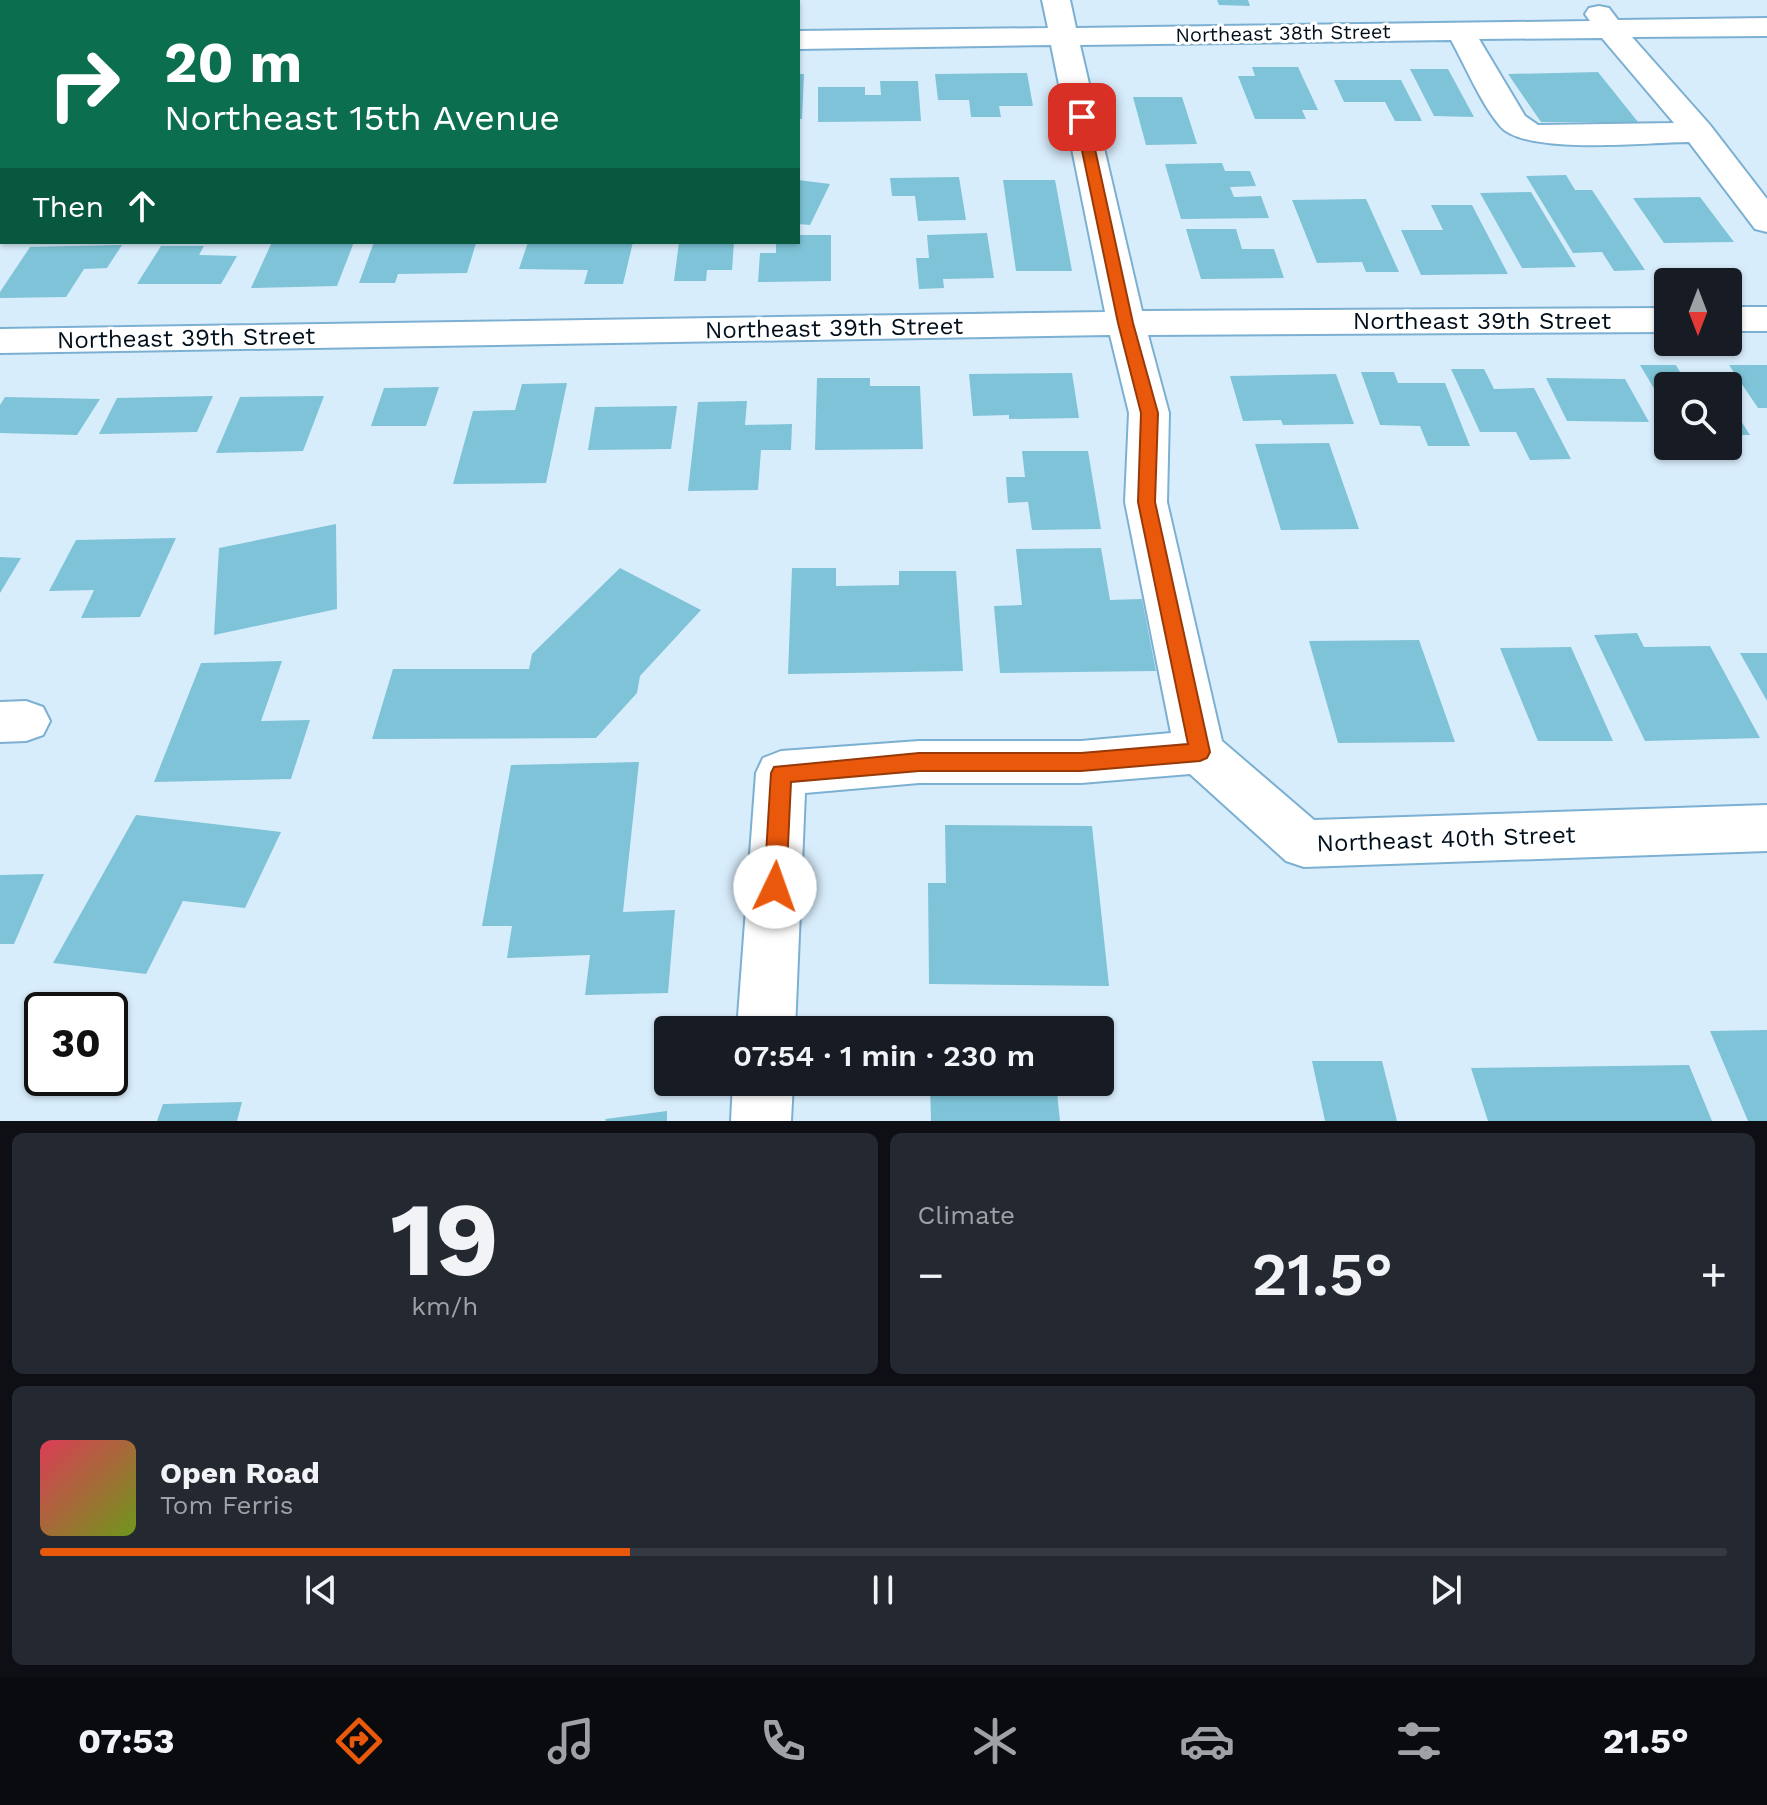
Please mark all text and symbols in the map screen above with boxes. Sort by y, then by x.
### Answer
street label: Northeast 38th Street [1175,19,1391,47]
text: 20 m [164,30,302,96]
icon: right [32,32,136,136]
pin [1048,83,1116,151]
icon: arrive [1060,95,1104,139]
text: Northeast 15th Avenue [164,97,560,139]
icon: ahead [120,184,164,228]
text: Then [32,189,104,224]
north arrow [1654,268,1742,356]
map controls [1654,268,1742,460]
street label: Northeast 39th Street [1353,307,1611,335]
street label: Northeast 39th Street [705,312,963,344]
street label: Northeast 39th Street [57,322,315,354]
button: search [1654,372,1742,460]
street label: Northeast 40th Street [1316,820,1576,858]
position arrow [733,845,817,929]
speed limit sign: 30 [24,992,128,1096]
text: 07:54 · 1 min · 230 m [733,1038,1035,1073]
text: 19 [390,1178,499,1300]
text: Climate [918,1200,1015,1230]
text: 21.5° [1252,1239,1393,1310]
text: − [918,1249,944,1301]
text: + [1700,1249,1727,1301]
text: km/h [411,1291,478,1321]
text: Open Road [160,1455,320,1490]
text: Tom Ferris [160,1490,293,1520]
icon: previous [299,1568,343,1612]
icon: pause [861,1568,905,1612]
icon: next [1424,1568,1468,1612]
icon: directions [331,1713,387,1769]
icon: music [543,1713,599,1769]
icon: phone [755,1713,811,1769]
icon: climate [967,1713,1023,1769]
icon: car [1179,1713,1235,1769]
icon: filters [1391,1713,1447,1769]
text: 07:53 [78,1720,175,1762]
text: 21.5° [1603,1720,1689,1762]

